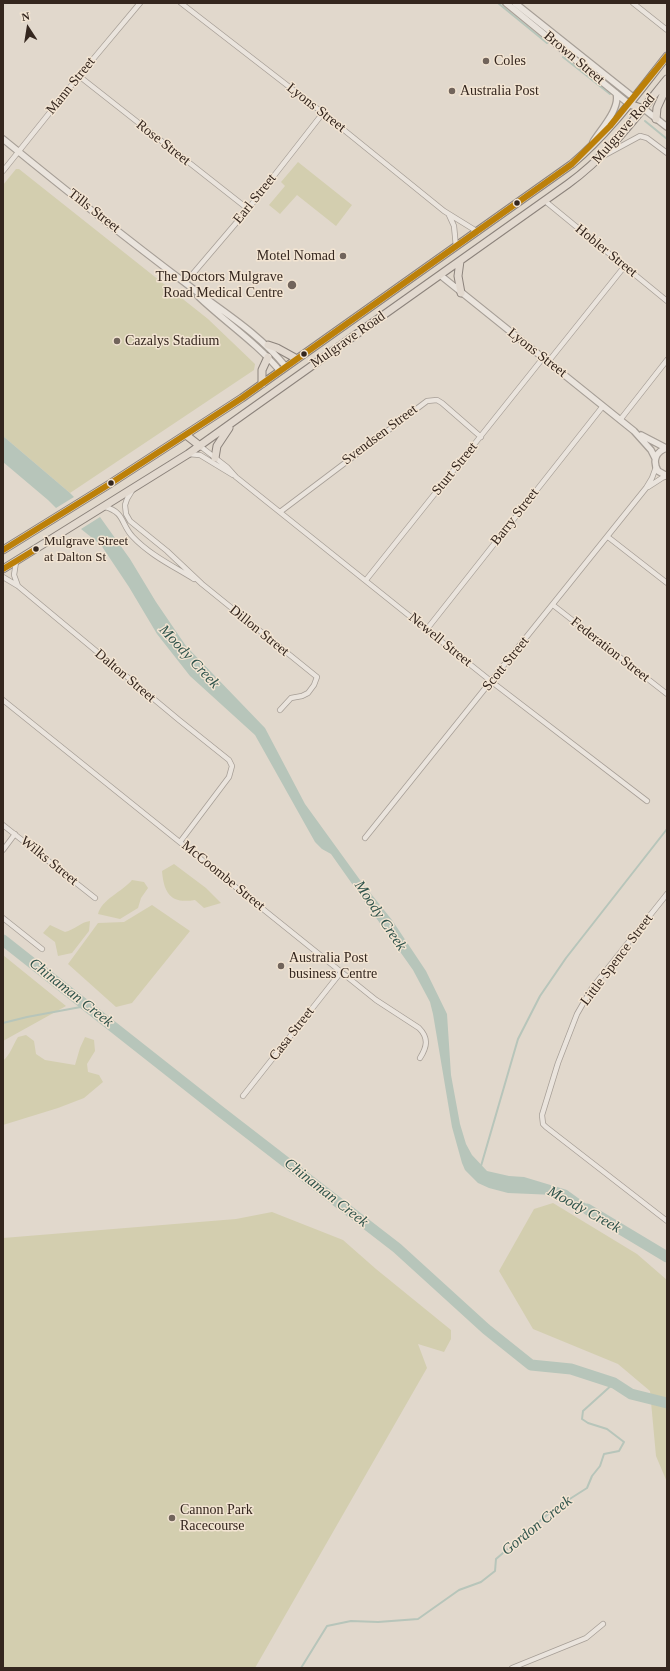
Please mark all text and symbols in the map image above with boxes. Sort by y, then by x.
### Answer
north arrow [8,8,48,48]
text: N [20,10,31,23]
street label: Brown Street [540,28,608,88]
place label: Coles [494,53,526,69]
street label: Mann Street [43,54,99,118]
marker: Coles [481,56,491,66]
street label: Lyons Street [283,80,349,136]
place label: Australia Post [460,83,539,99]
marker: Australia Post [447,86,457,96]
street label: Mulgrave Road [589,90,659,168]
street label: Rose Street [133,117,193,169]
street label: Earl Street [230,171,280,227]
street label: Tills Street [65,186,123,236]
unlabelled marker [512,198,522,208]
street label: Hobler Street [572,221,640,281]
place label: Motel Nomad [257,248,335,264]
marker: Motel Nomad [338,251,348,261]
place label: The Doctors Mulgrave Road Medical Centre [155,269,283,302]
marker: The Doctors Mulgrave Road Medical Centre [286,279,298,291]
street label: Mulgrave Road [307,308,389,372]
street label: Lyons Street [504,325,570,381]
place label: Cazalys Stadium [125,333,219,349]
marker: Cazalys Stadium [112,336,122,346]
unlabelled marker [299,349,309,359]
street label: Svendsen Street [339,401,421,469]
street label: Sturt Street [429,439,481,499]
unlabelled marker [106,478,116,488]
street label: Barry Street [487,485,543,549]
place label: Mulgrave Street at Dalton St [44,534,128,565]
marker: Mulgrave Street at Dalton St [31,544,41,554]
street label: Dillon Street [226,602,292,660]
street label: Newell Street [405,609,475,671]
street label: Federation Street [567,614,653,686]
water label: Moody Creek [155,621,223,693]
street label: Scott Street [479,633,533,695]
street label: Dalton Street [91,646,159,706]
street label: Wilks Street [17,833,81,889]
street label: McCoombe Street [178,837,268,915]
water label: Moody Creek [350,878,410,954]
street label: Little Spence Street [577,911,657,1009]
place label: Australia Post business Centre [289,950,377,982]
water label: Chinaman Creek [25,955,117,1031]
marker: Australia Post business Centre [276,961,286,971]
street label: Casa Street [266,1004,318,1064]
water label: Chinaman Creek [280,1155,372,1231]
water label: Moody Creek [544,1183,624,1237]
water label: Gordon Creek [498,1492,576,1560]
place label: Cannon Park Racecourse [180,1502,253,1534]
marker: Cannon Park Racecourse [167,1513,177,1523]

